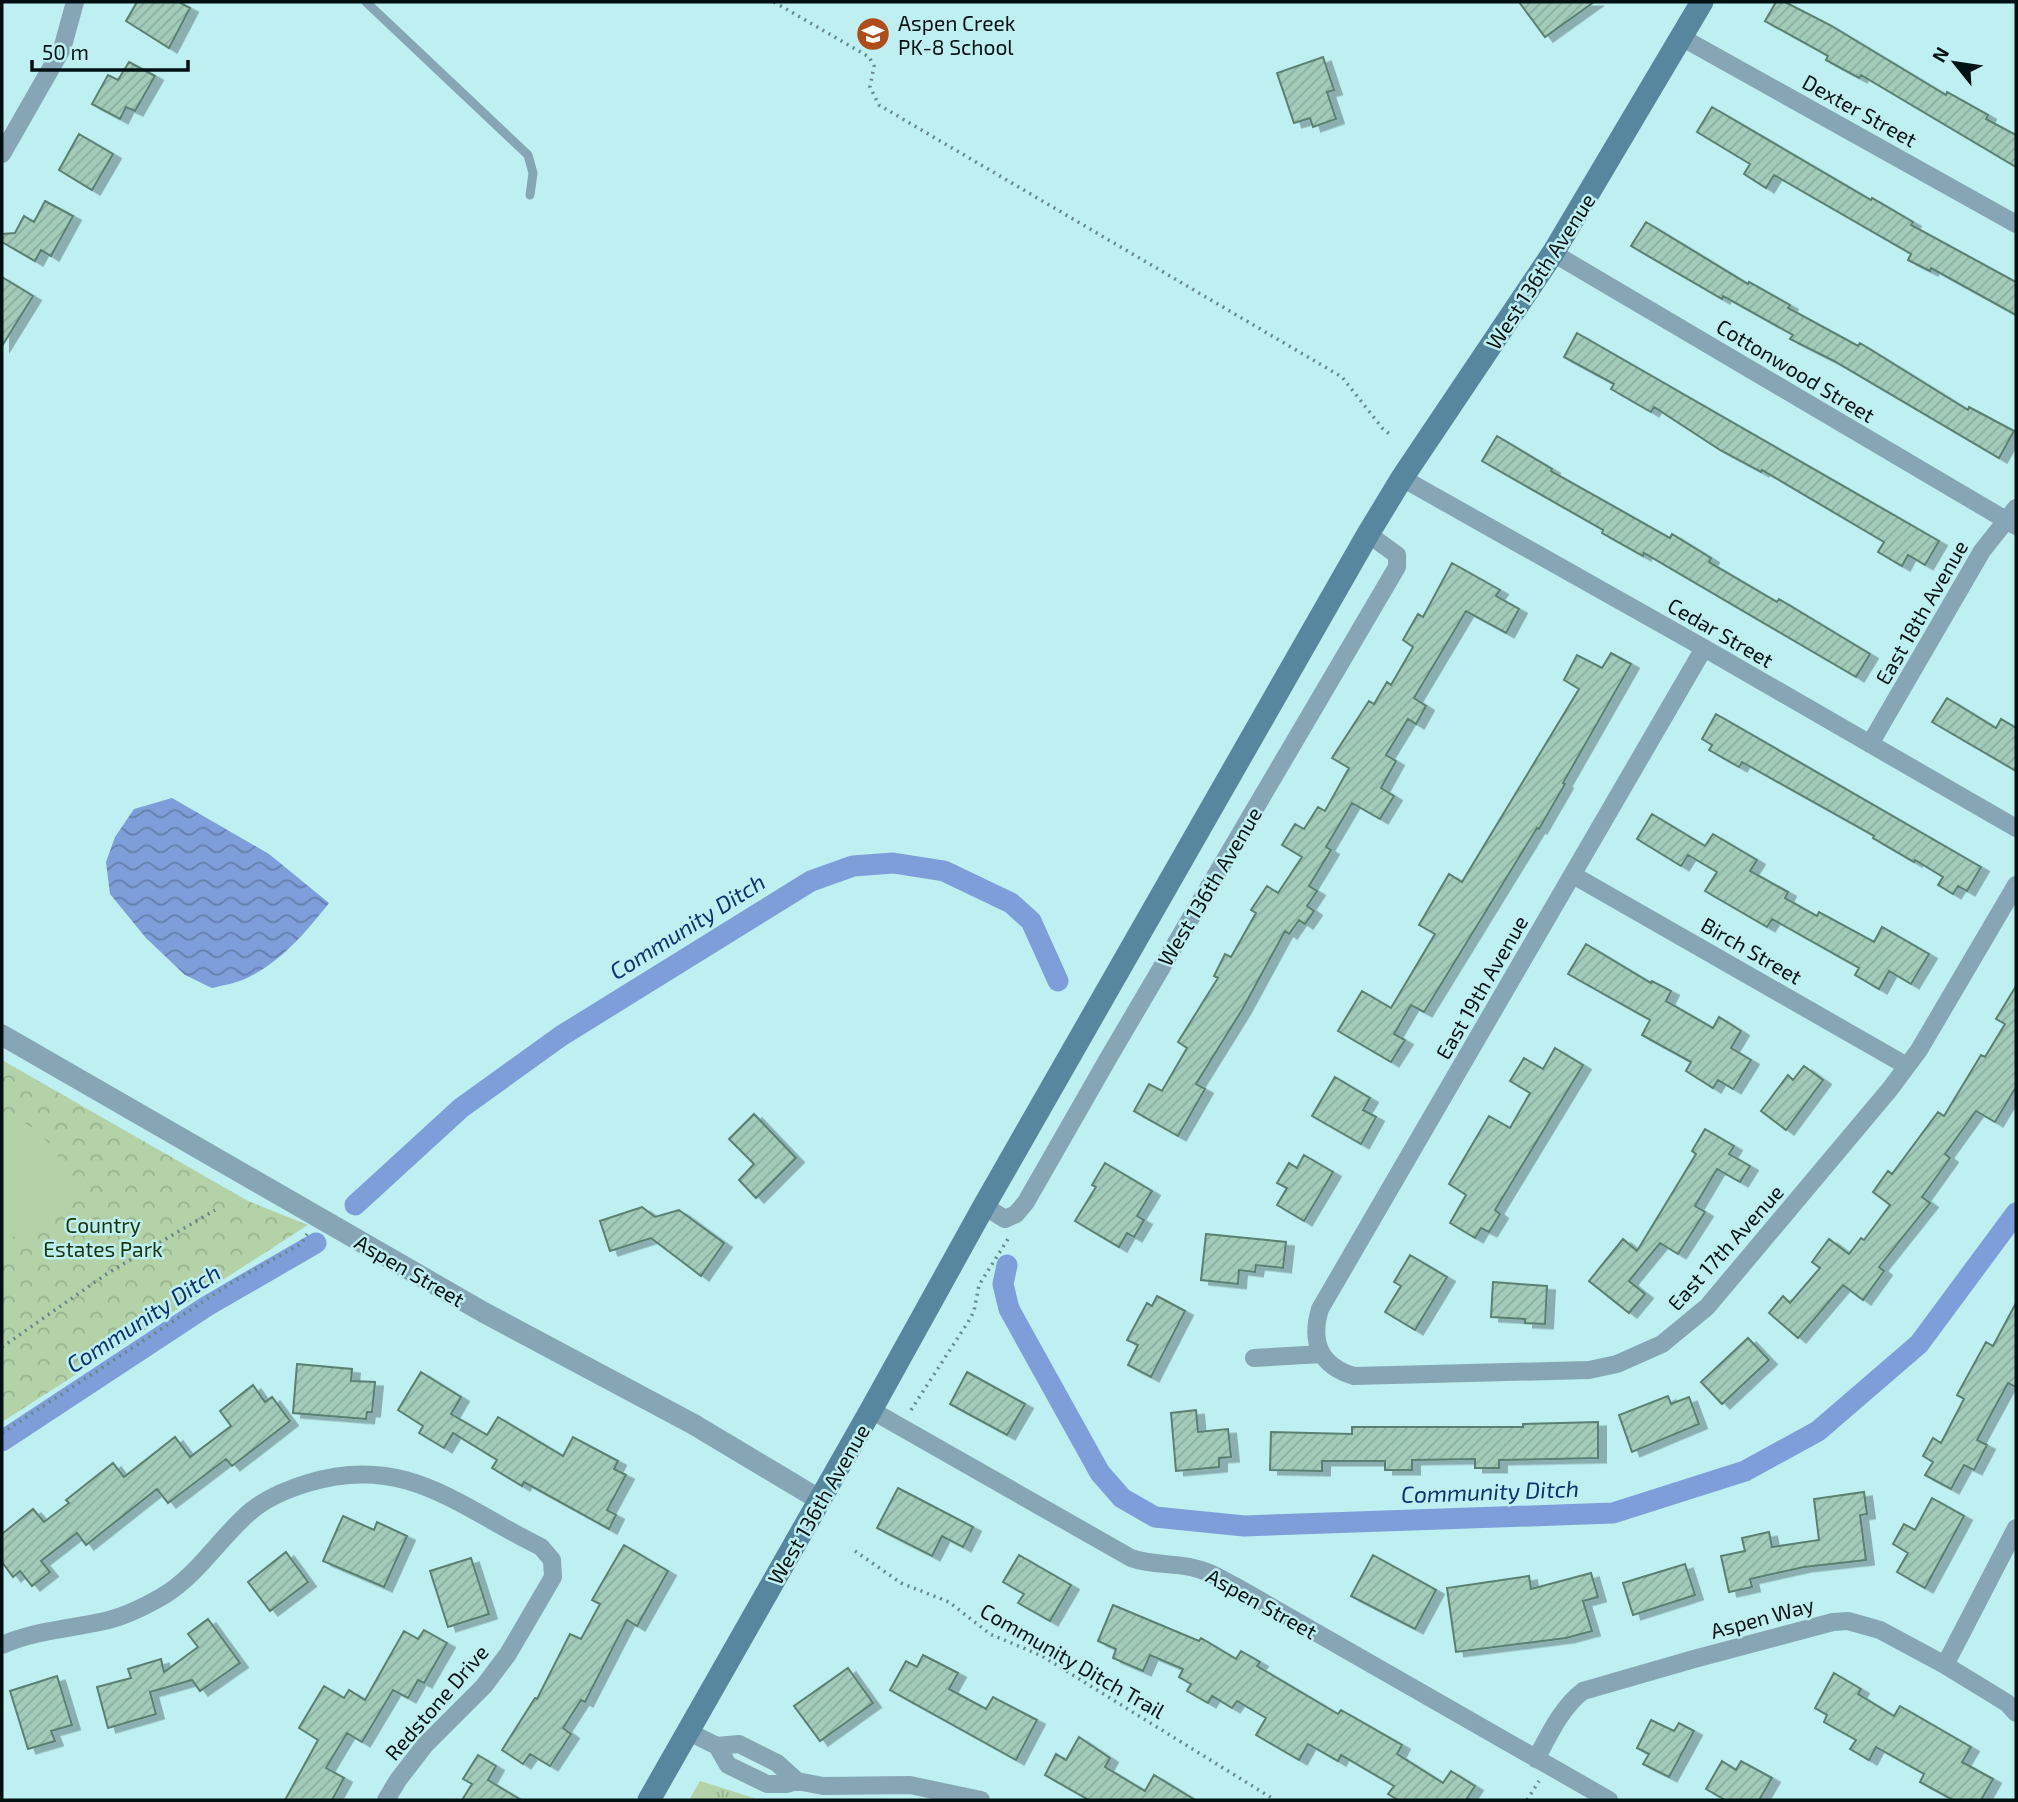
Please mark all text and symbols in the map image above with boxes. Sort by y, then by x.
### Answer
place label: Aspen Creek PK-8 School [898,10,1016,59]
school or university icon: Aspen Creek PK-8 School [854,15,892,53]
scale bar [32,28,187,72]
north arrow [1920,28,1990,98]
text: 50 m [42,39,89,64]
text: N [1926,43,1953,66]
street label: Dexter Street [1799,68,1921,152]
street label: West 136th Avenue [1480,188,1600,354]
street label: Cottonwood Street [1712,313,1880,427]
street label: East 18th Avenue [1870,535,1972,689]
street label: Cedar Street [1664,592,1778,672]
street label: West 136th Avenue [1152,802,1266,970]
water label: Community Ditch [604,867,770,985]
street label: East 19th Avenue [1430,911,1532,1063]
street label: Birch Street [1697,911,1807,989]
street label: East 17th Avenue [1662,1179,1788,1315]
park label: Country Estates Park [43,1212,163,1261]
street label: Aspen Street [351,1229,469,1311]
water label: Community Ditch [61,1258,225,1378]
street label: West 136th Avenue [762,1419,874,1589]
water label: Community Ditch [1401,1474,1579,1508]
street label: Aspen Street [1202,1562,1322,1644]
street label: Aspen Way [1708,1591,1816,1643]
street label: Community Ditch Trail [976,1597,1170,1723]
street label: Redstone Drive [379,1639,493,1765]

